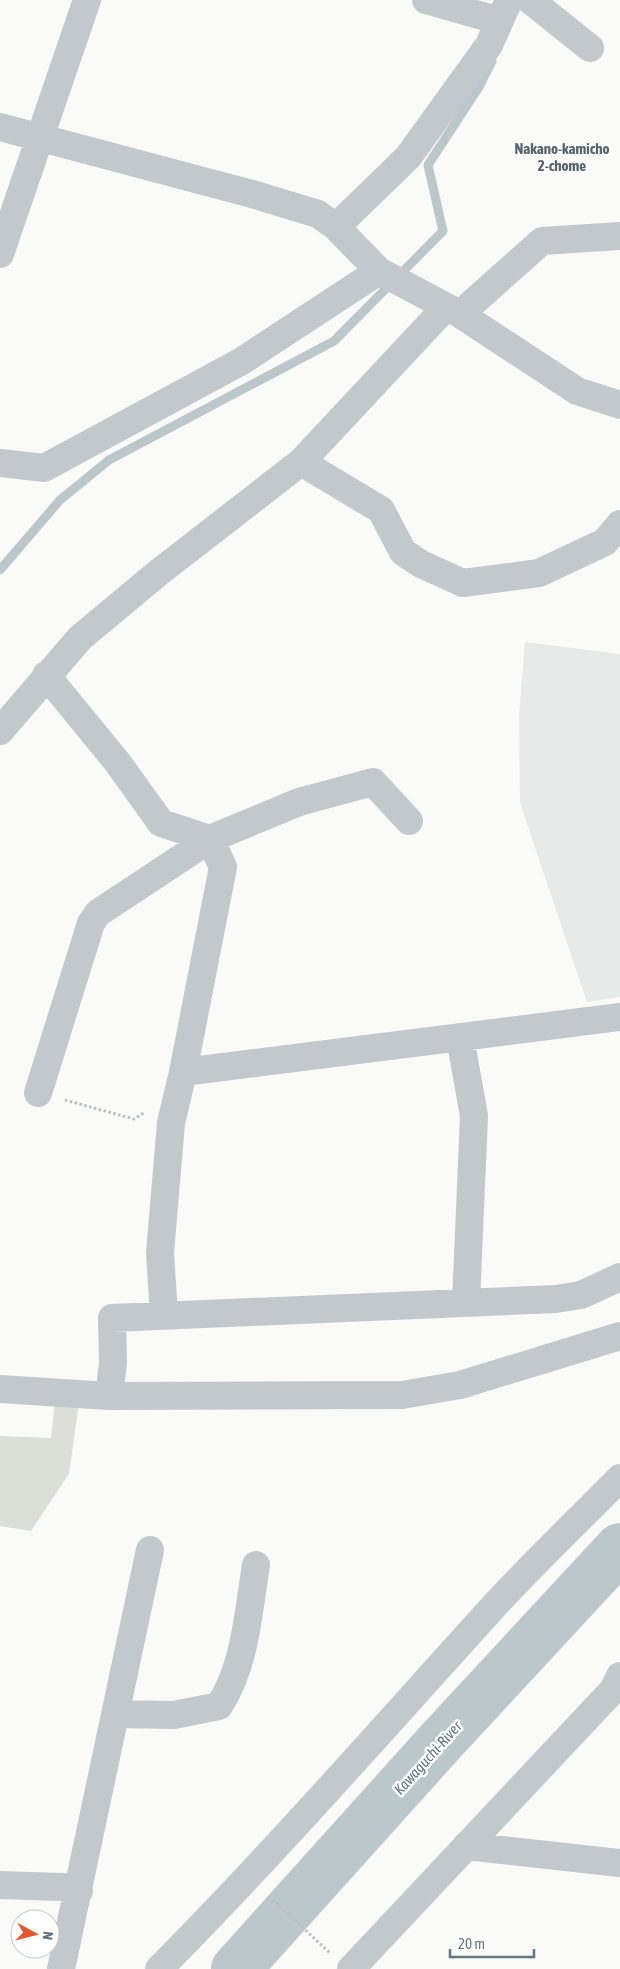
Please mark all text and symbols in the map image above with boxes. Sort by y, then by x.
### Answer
district label: Nakano-kamicho 2-chome [514,140,610,174]
water label: Kawaguchi-River [390,1717,465,1798]
north arrow [10,1909,60,1959]
scale bar [450,1926,534,1958]
text: N [39,1931,56,1941]
text: 20 m [458,1935,485,1952]

